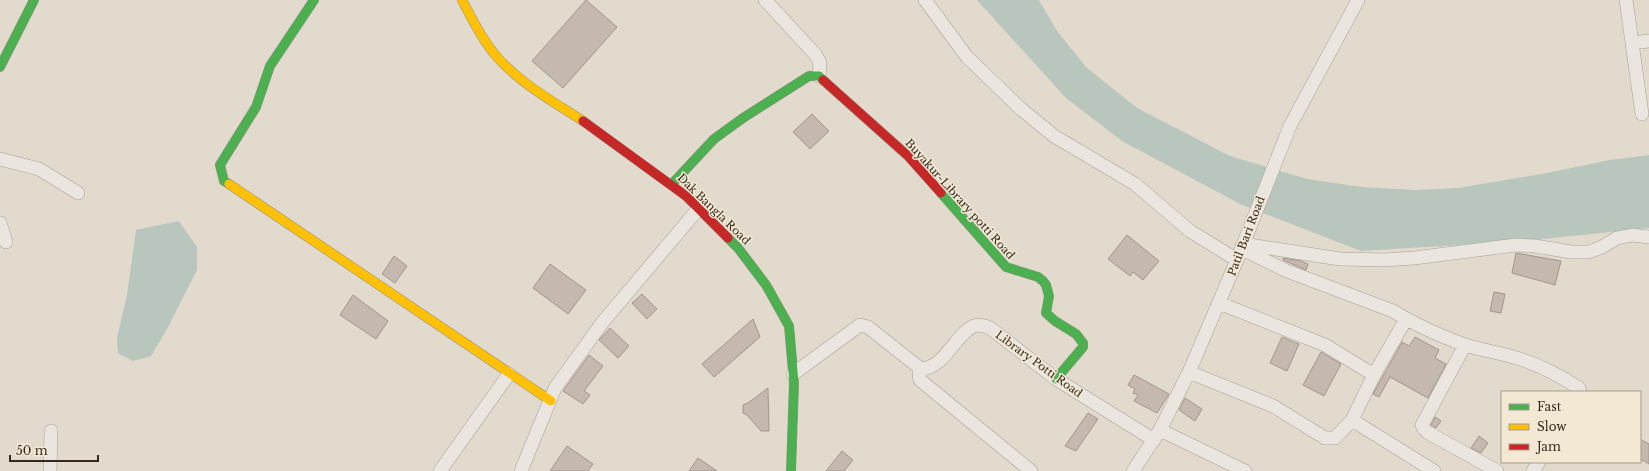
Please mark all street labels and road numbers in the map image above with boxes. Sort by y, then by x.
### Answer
street label: Buyakur-Library potti Road [902,136,1018,263]
street label: Dak Bangla Road [675,171,754,248]
street label: Patil Bari Road [1224,194,1268,278]
street label: Library Potti Road [993,328,1086,401]

